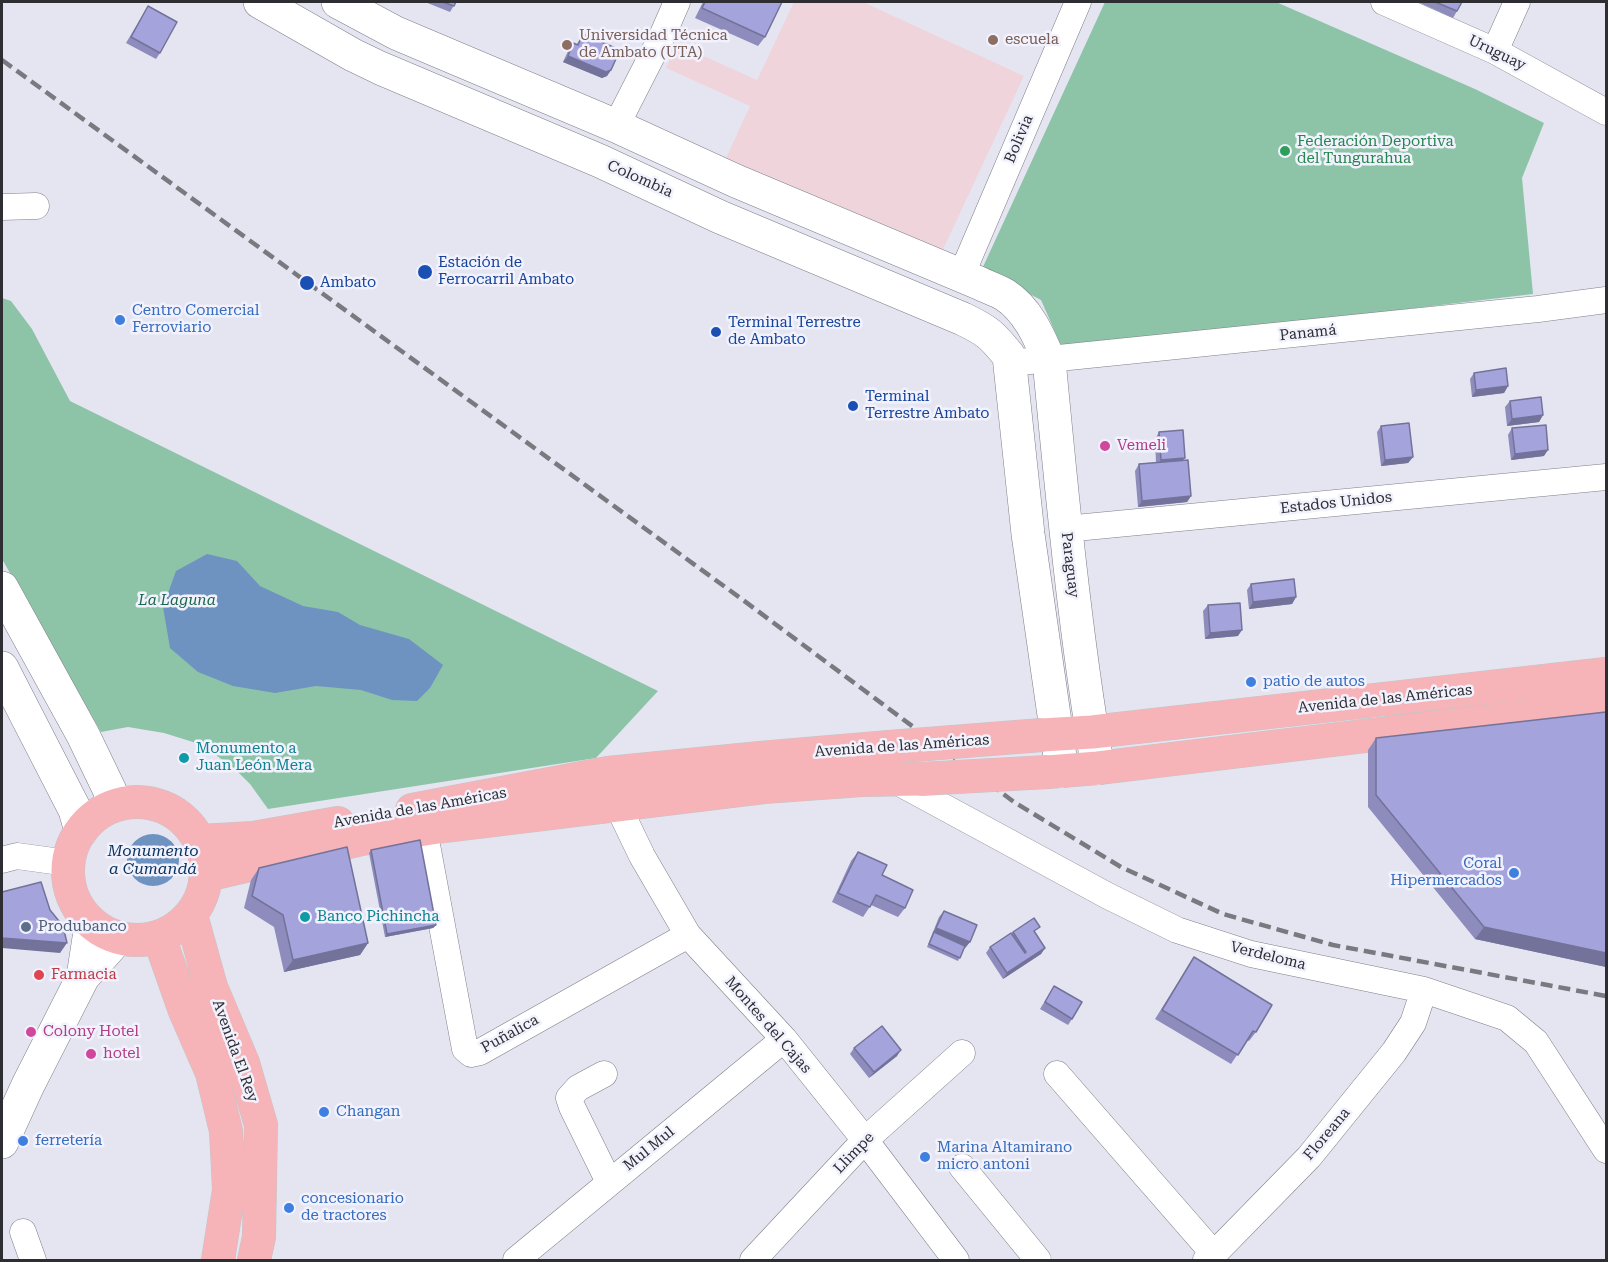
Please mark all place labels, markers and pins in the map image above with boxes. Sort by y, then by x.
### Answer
place label: Universidad Técnica de Ambato (UTA) [579,27,728,62]
place label: escuela [1005,31,1059,49]
marker: escuela [986,33,1000,47]
marker: Universidad Técnica de Ambato (UTA) [560,38,574,52]
place label: Federación Deportiva del Tungurahua [1297,133,1454,168]
marker: Federación Deportiva del Tungurahua [1278,144,1292,158]
place label: Estación de Ferrocarril Ambato [438,254,574,289]
marker: Estación de Ferrocarril Ambato [416,263,434,281]
marker: Ambato [298,274,316,292]
place label: Ambato [320,274,376,292]
place label: Centro Comercial Ferroviario [132,302,259,337]
marker: Centro Comercial Ferroviario [113,313,127,327]
place label: Terminal Terrestre de Ambato [728,314,861,349]
marker: Terminal Terrestre de Ambato [709,325,723,339]
place label: Terminal Terrestre Ambato [865,388,990,423]
marker: Terminal Terrestre Ambato [846,399,860,413]
place label: Vemeli [1117,437,1166,455]
marker: Vemeli [1098,439,1112,453]
place label: patio de autos [1263,673,1365,691]
marker: patio de autos [1244,675,1258,689]
place label: Monumento a Juan León Mera [196,740,312,775]
marker: Monumento a Juan León Mera [177,751,191,765]
place label: Coral Hipermercados [1390,855,1502,890]
marker: Coral Hipermercados [1507,866,1521,880]
place label: Banco Pichincha [317,908,439,926]
marker: Banco Pichincha [298,910,312,924]
place label: Produbanco [38,918,127,936]
marker: Produbanco [19,920,33,934]
place label: Farmacia [51,966,117,984]
marker: Farmacia [32,968,46,982]
place label: Colony Hotel [43,1023,139,1041]
marker: Colony Hotel [24,1025,38,1039]
place label: hotel [103,1045,140,1063]
marker: hotel [84,1047,98,1061]
place label: Changan [336,1103,400,1121]
marker: Changan [317,1105,331,1119]
place label: ferretería [35,1132,102,1150]
marker: ferretería [16,1134,30,1148]
place label: Marina Altamirano micro antoni [937,1139,1072,1174]
marker: Marina Altamirano micro antoni [918,1150,932,1164]
place label: concesionario de tractores [301,1190,404,1225]
marker: concesionario de tractores [282,1201,296,1215]

